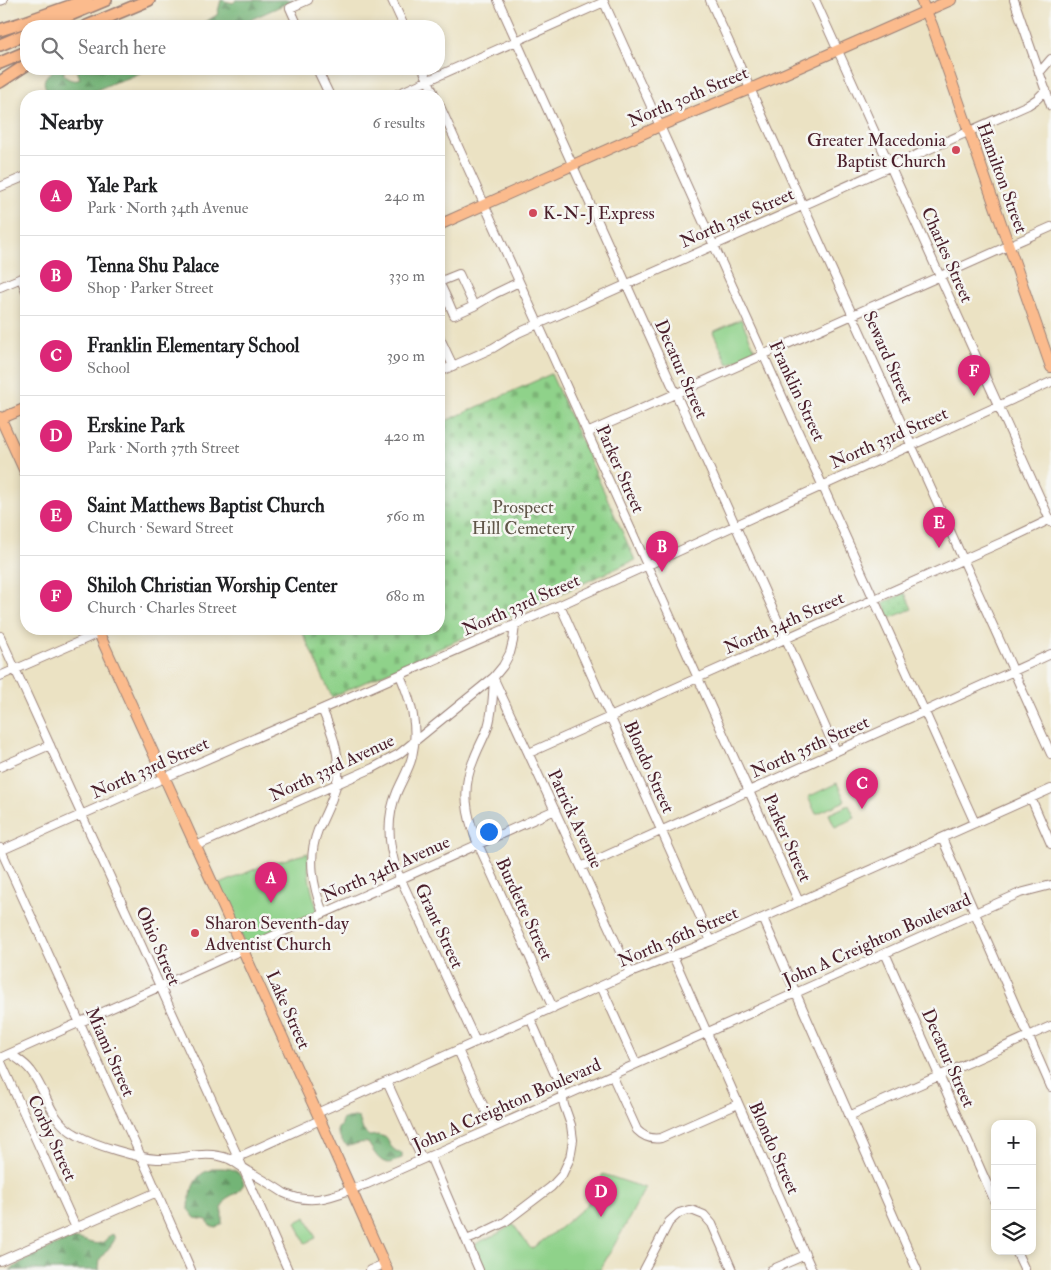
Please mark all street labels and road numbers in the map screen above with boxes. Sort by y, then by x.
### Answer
street label: North 30th Street [624,61,752,133]
street label: Hamilton Street [971,119,1033,237]
street label: North 31st Street [676,182,798,253]
street label: Charles Street [916,204,978,306]
street label: Seward Street [857,307,919,407]
street label: Decatur Street [649,316,713,422]
street label: Franklin Street [764,337,830,445]
street label: North 33rd Street [826,402,952,474]
street label: Parker Street [590,421,650,517]
street label: North 33rd Street [458,569,584,641]
street label: North 34th Street [720,586,848,660]
street label: North 35th Street [747,711,873,783]
street label: Blondo Street [618,717,680,817]
street label: North 33rd Avenue [266,729,399,807]
street label: North 33rd Street [87,732,213,804]
street label: Patrick Avenue [542,766,608,873]
street label: Parker Street [757,790,817,886]
street label: North 34th Avenue [318,830,454,908]
street label: Burdette Street [490,854,558,964]
street label: Grant Street [409,880,469,972]
street label: John A Creighton Boulevard [779,888,975,992]
street label: North 36th Street [614,901,742,973]
street label: Ohio Street [130,903,186,989]
street label: Lake Street [261,967,316,1053]
street label: Miami Street [80,1004,140,1100]
street label: Decatur Street [916,1005,980,1111]
street label: John A Creighton Boulevard [409,1053,605,1157]
street label: Corby Street [22,1091,82,1185]
street label: Blondo Street [743,1098,805,1198]

